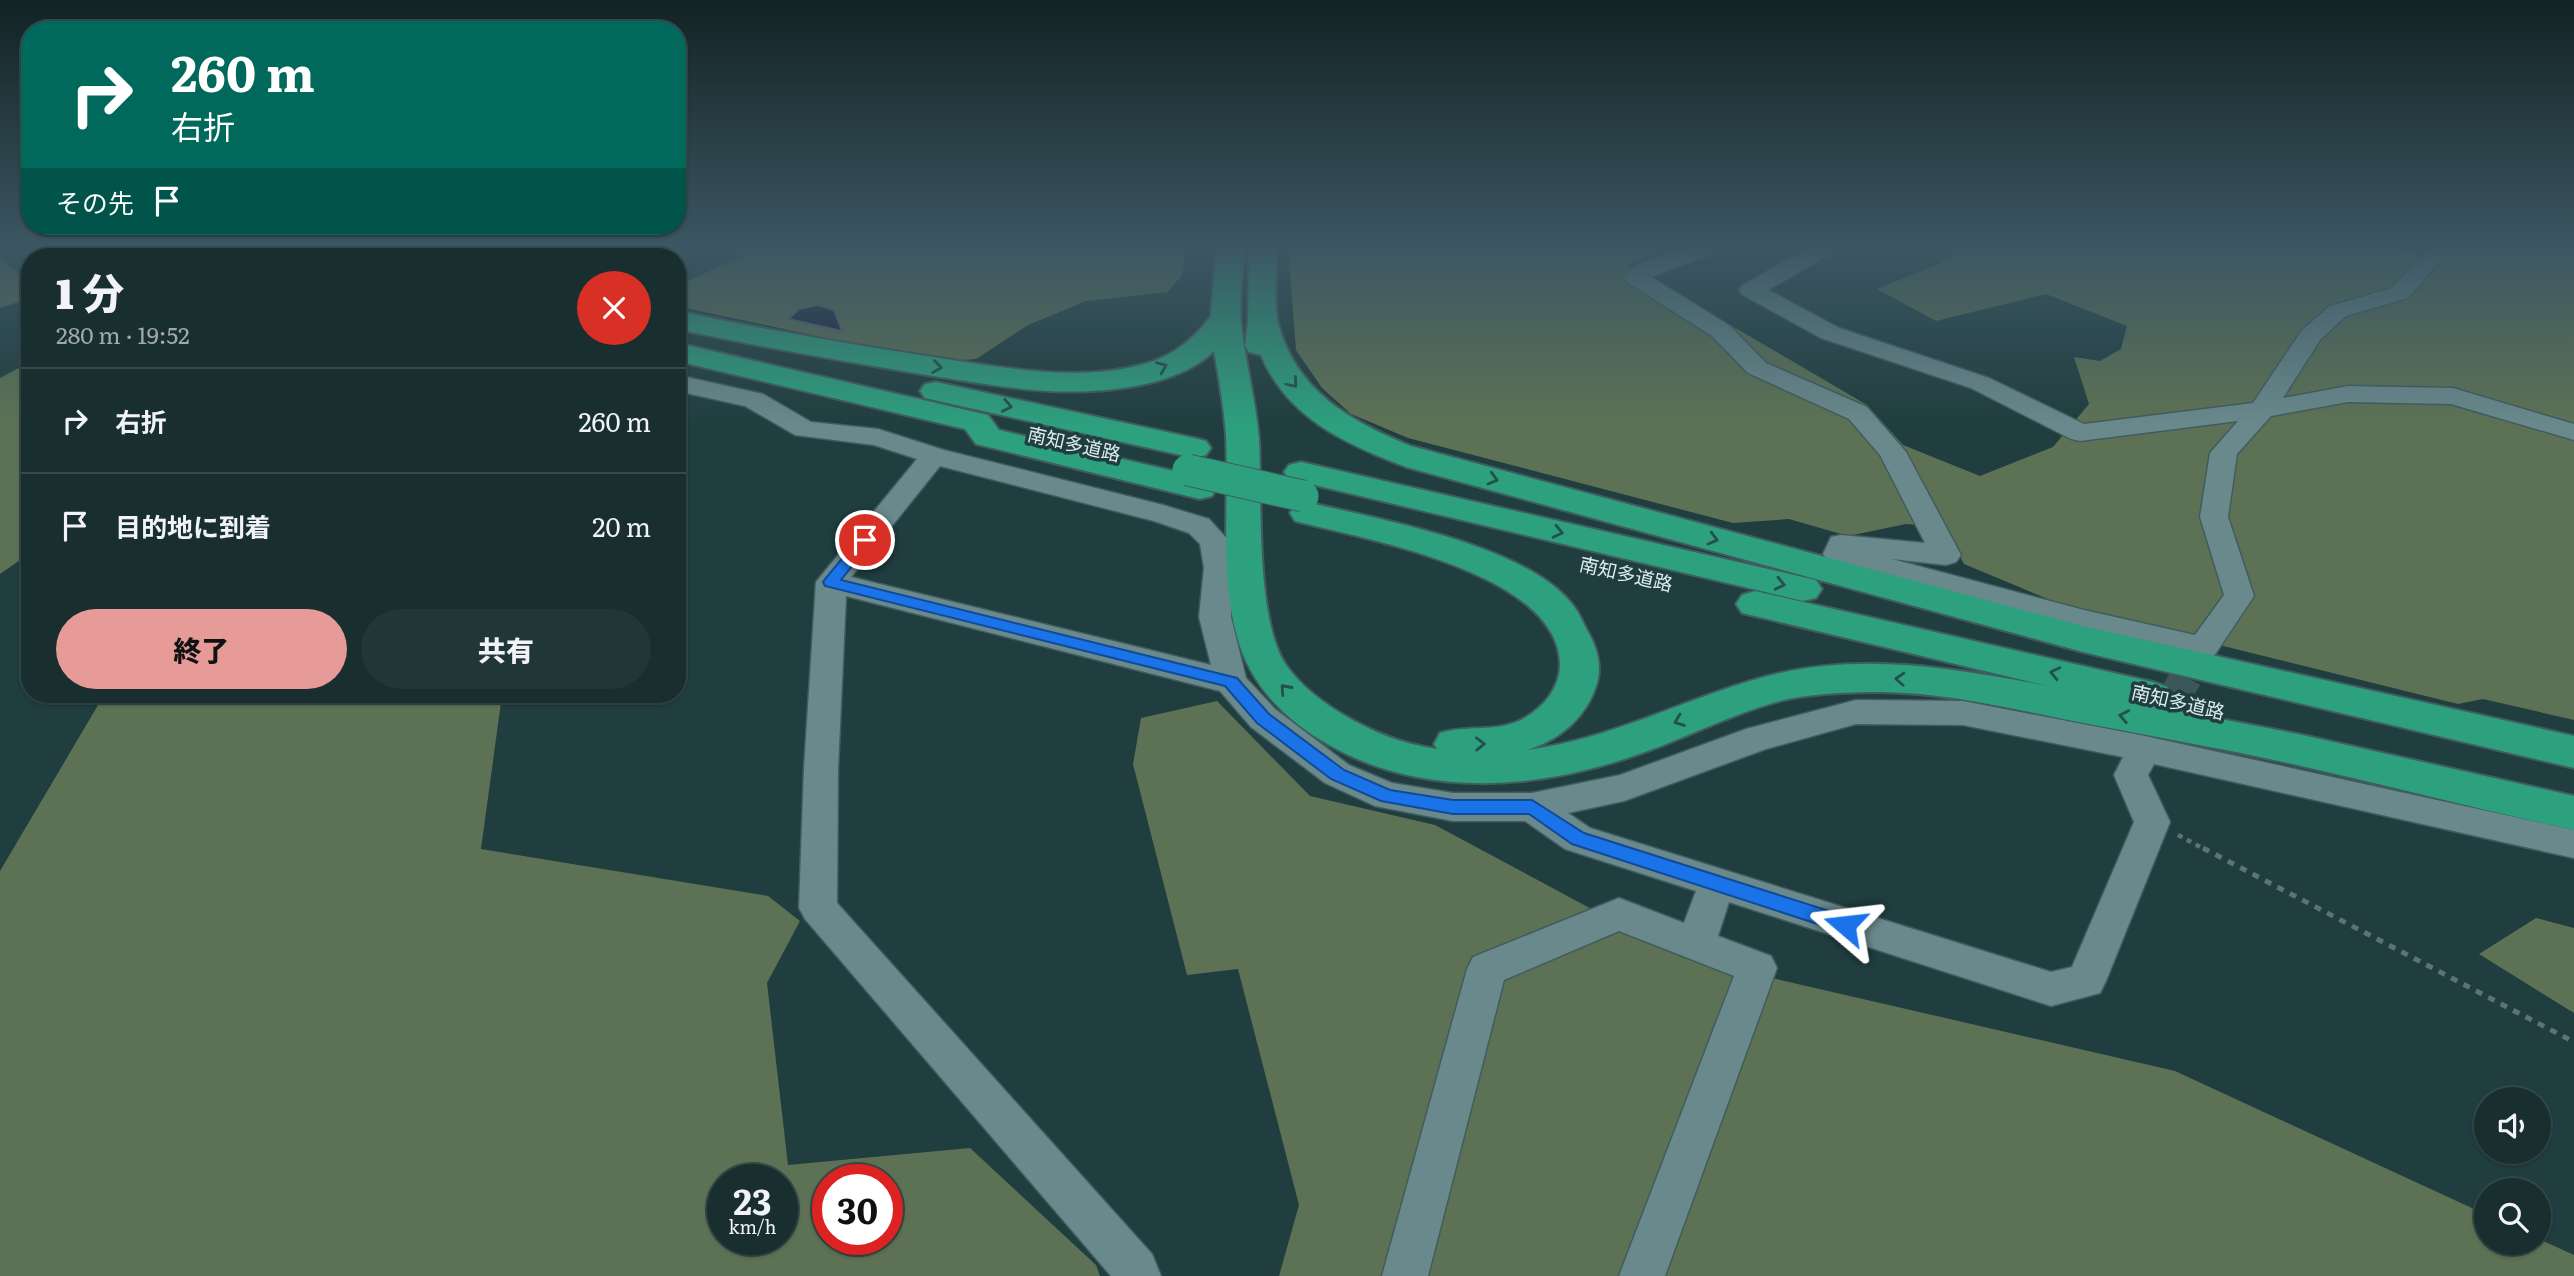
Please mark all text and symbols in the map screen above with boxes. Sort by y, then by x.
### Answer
text: 260 m [171,34,315,107]
icon: right [56,49,147,140]
text: 右折 [171,101,235,149]
text: その先 [56,182,134,221]
icon: arrive [148,182,186,220]
text: 1 分 [56,260,124,322]
button: close [577,271,651,345]
text: 280 m · 19:52 [56,317,190,351]
one-way arrow [931,360,943,375]
one-way arrow [1155,362,1167,376]
one-way arrow [1284,375,1297,387]
one-way arrow [1001,398,1013,413]
text: 右折 [115,401,167,440]
text: 260 m [578,401,651,440]
icon: right [56,402,94,440]
street label: 南知多道路 [1025,419,1124,467]
one-way arrow [1487,471,1499,485]
text: 目的地に到着 [115,506,271,545]
text: 20 m [592,506,651,545]
icon: arrive [56,507,94,545]
pin [835,510,895,570]
icon: arrive [846,521,884,559]
one-way arrow [1552,524,1564,539]
one-way arrow [1707,531,1719,545]
street label: 南知多道路 [1577,549,1676,597]
one-way arrow [1773,576,1785,590]
button: 終了 [56,609,347,689]
button: 共有 [361,609,651,689]
one-way arrow [2049,667,2061,681]
one-way arrow [1894,672,1905,687]
street label: 南知多道路 [2129,677,2228,725]
one-way arrow [1281,684,1293,697]
one-way arrow [2118,709,2130,724]
one-way arrow [1674,713,1686,727]
one-way arrow [1476,736,1486,752]
position arrow [1808,888,1882,962]
map controls [2474,1087,2551,1255]
button: sound [2474,1087,2551,1164]
speed limit sign: 30 [812,1164,903,1255]
text: 23 [733,1174,772,1226]
button: search [2474,1178,2551,1255]
text: km/h [729,1213,776,1240]

